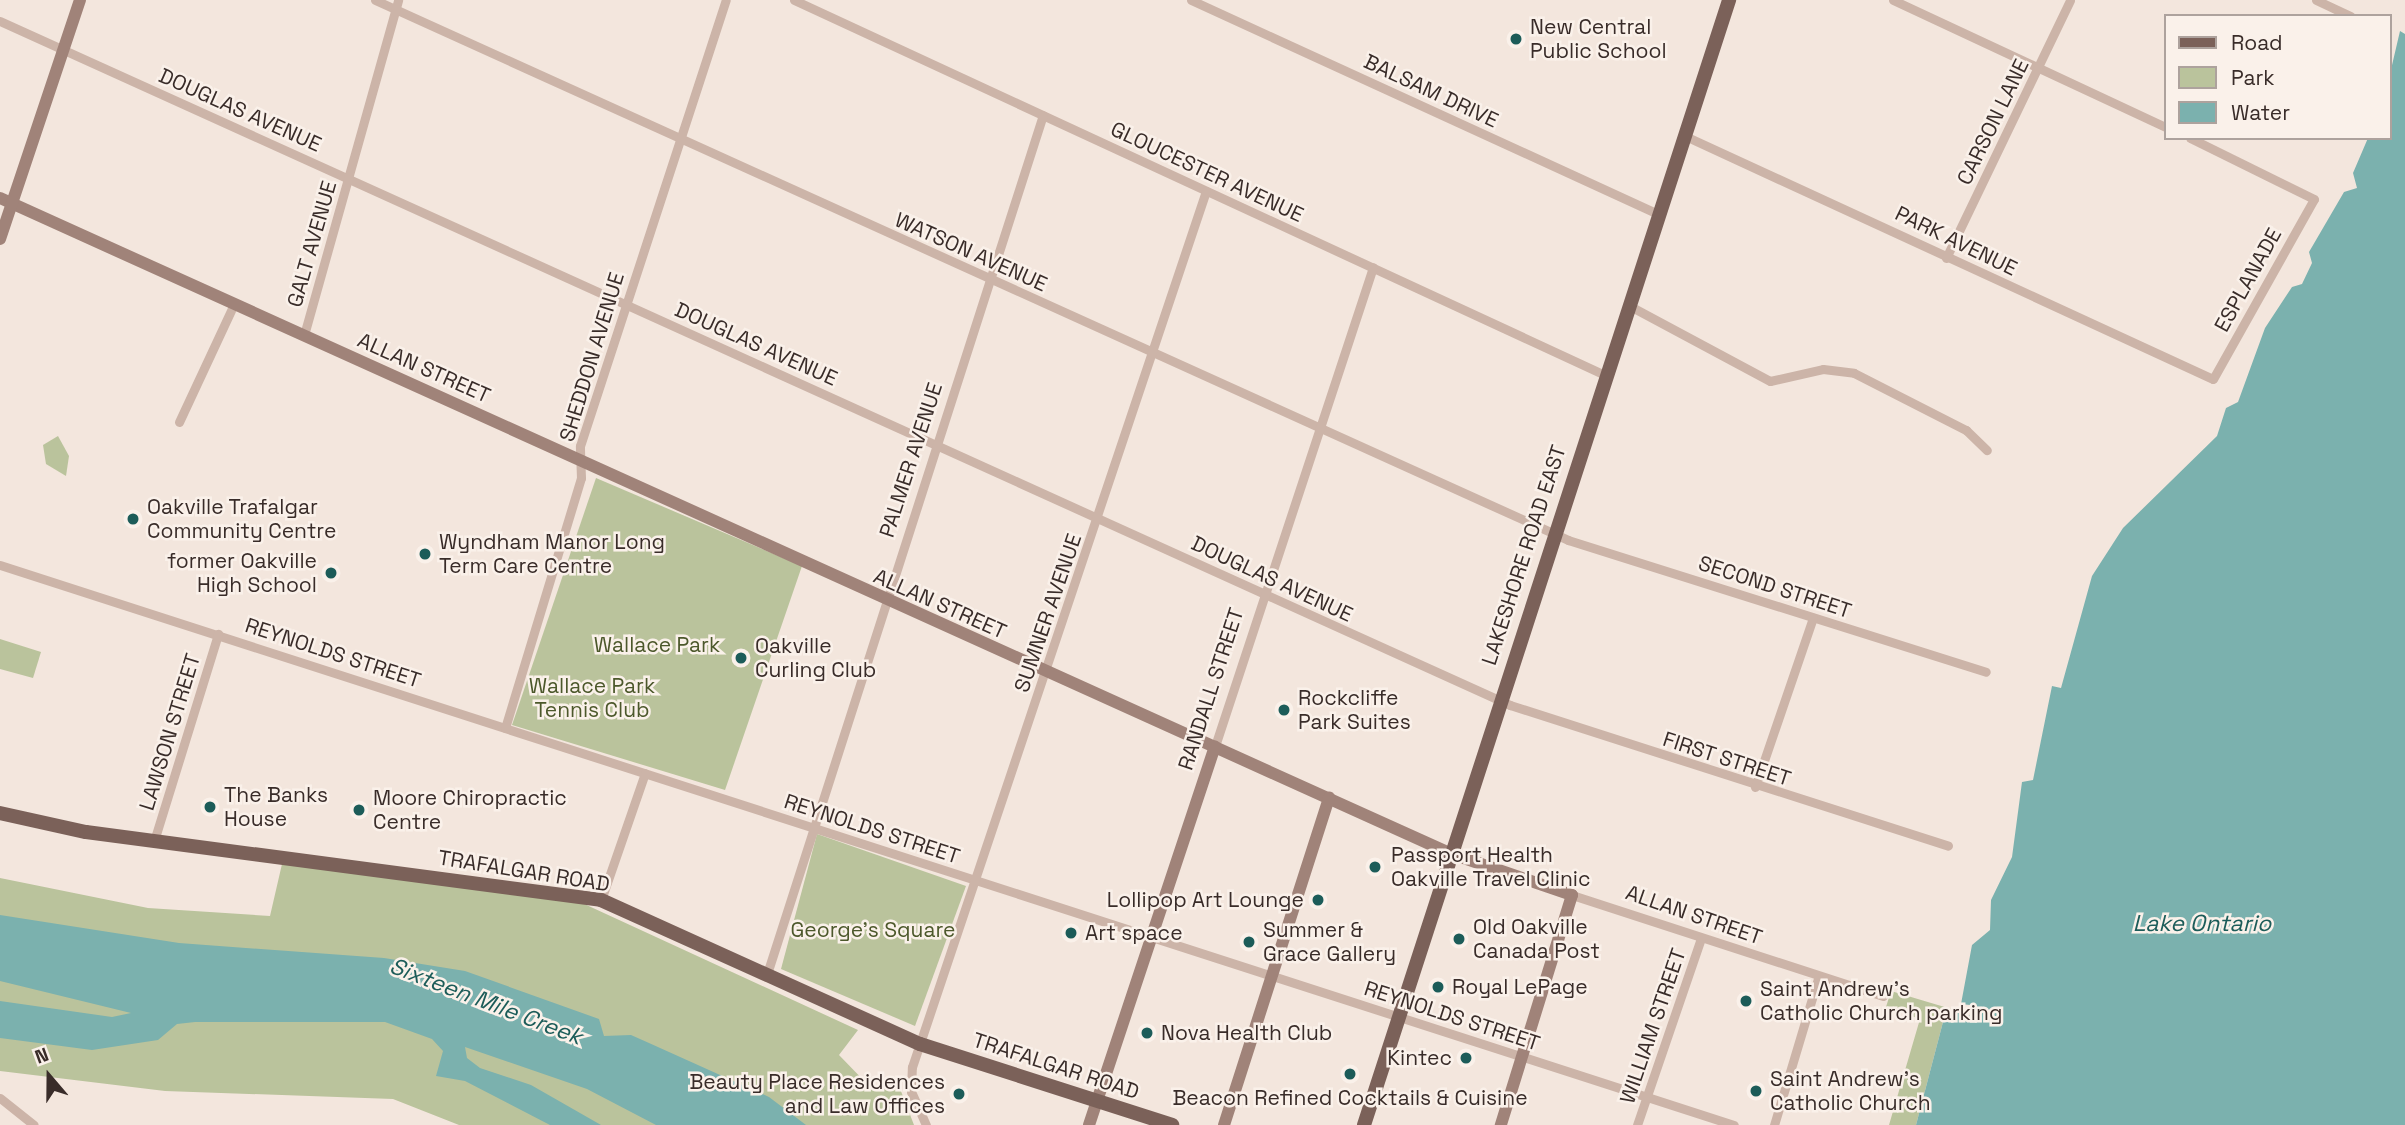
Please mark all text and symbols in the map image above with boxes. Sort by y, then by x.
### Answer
place label: New Central Public School [1530,14,1667,64]
legend [2164,14,2391,140]
text: Road [2231,29,2283,56]
marker: New Central Public School [1508,31,1524,47]
street label: BALSAM DRIVE [1360,49,1502,133]
street label: CARSON LANE [1952,55,2034,189]
street label: DOUGLAS AVENUE [155,63,325,157]
text: Park [2231,64,2275,91]
text: Water [2231,99,2290,126]
street label: GLOUCESTER AVENUE [1107,116,1307,228]
street label: GALT AVENUE [282,177,342,311]
street label: PARK AVENUE [1891,201,2021,281]
street label: WATSON AVENUE [891,207,1051,297]
street label: ESPLANADE [2209,224,2287,336]
street label: SHEDDON AVENUE [554,269,630,445]
street label: DOUGLAS AVENUE [671,297,841,391]
street label: ALLAN STREET [354,327,494,409]
street label: PALMER AVENUE [874,379,948,541]
street label: LAKESHORE ROAD EAST [1477,442,1571,668]
place label: Oakville Trafalgar Community Centre [147,494,336,544]
marker: Oakville Trafalgar Community Centre [125,511,141,527]
place label: Wyndham Manor Long Term Care Centre [439,529,665,579]
street label: SUMNER AVENUE [1009,530,1087,696]
street label: DOUGLAS AVENUE [1187,531,1357,627]
marker: Wyndham Manor Long Term Care Centre [417,546,433,562]
place label: former Oakville High School [167,548,317,598]
street label: SECOND STREET [1695,550,1855,624]
street label: ALLAN STREET [870,563,1010,645]
marker: former Oakville High School [323,565,339,581]
street label: RANDALL STREET [1173,604,1249,774]
street label: REYNOLDS STREET [242,613,424,693]
park label: Wallace Park [594,632,720,658]
place label: Oakville Curling Club [755,633,876,683]
marker: Oakville Curling Club [733,650,749,666]
street label: LAWSON STREET [134,651,206,813]
park label: Wallace Park Tennis Club [529,673,655,723]
place label: Rockcliffe Park Suites [1298,685,1411,735]
marker: Rockcliffe Park Suites [1276,702,1292,718]
street label: FIRST STREET [1660,726,1794,792]
place label: The Banks House [224,782,328,832]
place label: Moore Chiropractic Centre [373,785,567,835]
street label: REYNOLDS STREET [781,789,963,869]
marker: The Banks House [202,799,218,815]
marker: Moore Chiropractic Centre [351,802,367,818]
place label: Passport Health Oakville Travel Clinic [1391,842,1591,892]
street label: TRAFALGAR ROAD [436,845,612,897]
marker: Passport Health Oakville Travel Clinic [1365,857,1385,877]
street label: ALLAN STREET [1622,880,1766,950]
place label: Lollipop Art Lounge [1107,887,1304,913]
marker: Lollipop Art Lounge [1310,892,1326,908]
water label: Lake Ontario [2133,909,2271,937]
place label: Old Oakville Canada Post [1473,914,1600,964]
park label: George's Square [791,917,955,943]
place label: Summer & Grace Gallery [1263,917,1396,967]
place label: Art space [1085,920,1183,946]
marker: Art space [1063,925,1079,941]
marker: Old Oakville Canada Post [1451,931,1467,947]
marker: Summer & Grace Gallery [1241,934,1257,950]
street label: WILLIAM STREET [1615,945,1691,1107]
water label: Sixteen Mile Creek [386,952,586,1050]
place label: Royal LePage [1452,974,1588,1000]
street label: REYNOLDS STREET [1361,976,1543,1056]
place label: Saint Andrew's Catholic Church parking [1760,976,2002,1026]
marker: Royal LePage [1430,979,1446,995]
marker: Saint Andrew's Catholic Church parking [1738,993,1754,1009]
place label: Nova Health Club [1161,1020,1332,1046]
marker: Nova Health Club [1139,1025,1155,1041]
street label: TRAFALGAR ROAD [970,1027,1142,1105]
north arrow [14,1041,84,1111]
text: N [31,1042,52,1070]
place label: Kintec [1387,1045,1452,1071]
marker: Kintec [1458,1050,1474,1066]
marker: Beacon Refined Cocktails & Cuisine [1342,1066,1358,1082]
place label: Saint Andrew's Catholic Church [1770,1066,1931,1116]
place label: Beauty Place Residences and Law Offices [689,1069,945,1119]
marker: Saint Andrew's Catholic Church [1748,1083,1764,1099]
place label: Beacon Refined Cocktails & Cuisine [1172,1085,1528,1111]
marker: Beauty Place Residences and Law Offices [951,1086,967,1102]

